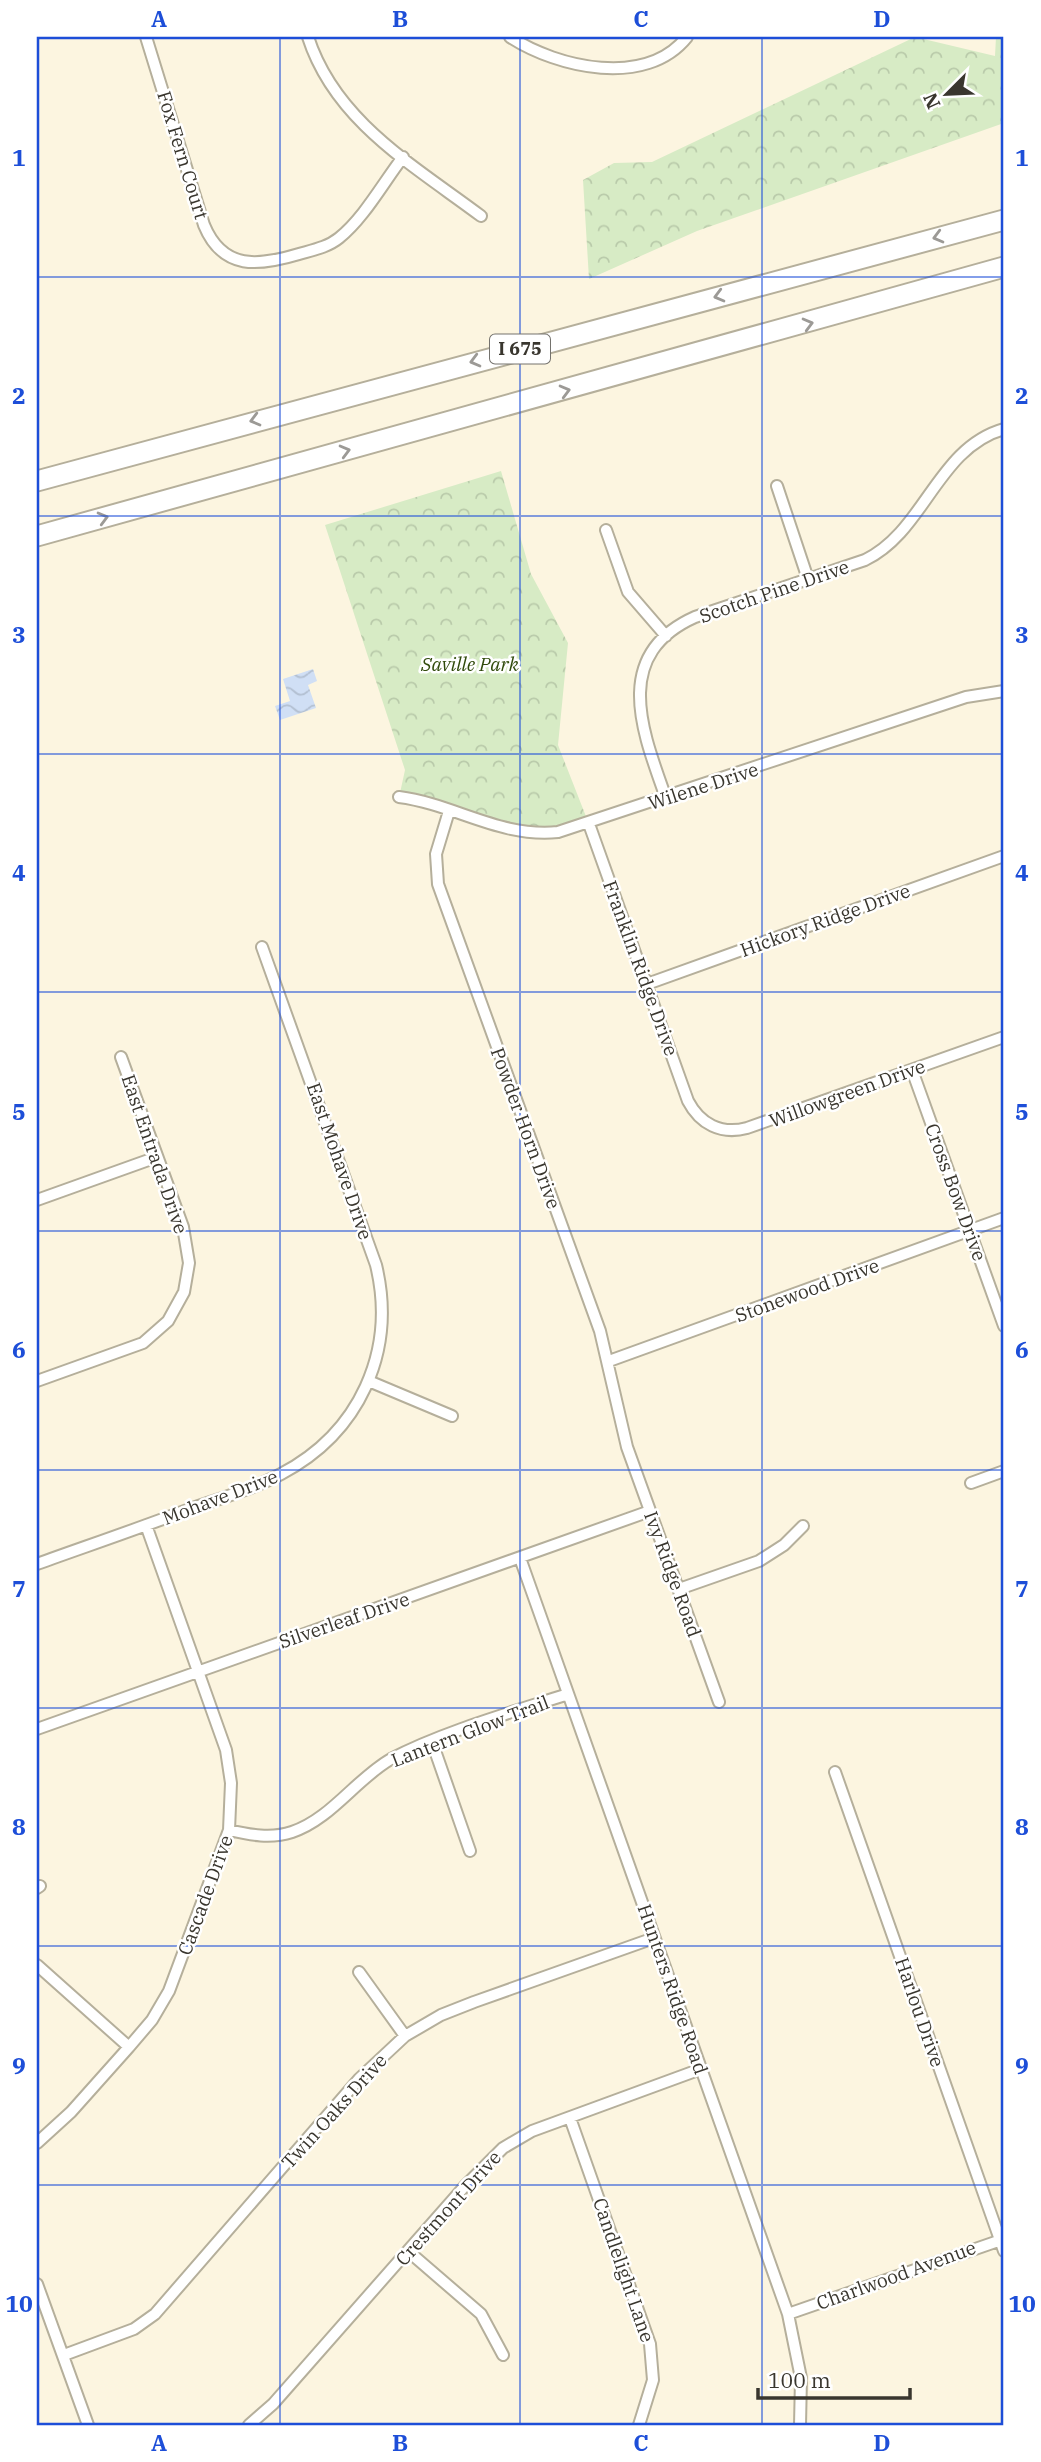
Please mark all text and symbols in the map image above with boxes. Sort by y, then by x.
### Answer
text: A [151,3,167,33]
text: B [392,3,408,33]
text: C [633,3,649,33]
text: D [873,3,891,33]
north arrow [912,60,982,130]
street label: Fox Fern Court [152,88,214,222]
text: N [917,89,945,113]
text: 1 [12,142,26,172]
text: 1 [1015,142,1029,172]
one-way arrow [932,229,944,243]
one-way arrow [713,288,725,302]
one-way arrow [802,318,814,332]
road number: I 675 [490,334,550,363]
one-way arrow [469,353,481,367]
text: 2 [12,380,26,410]
text: 2 [1015,380,1029,410]
one-way arrow [559,384,571,399]
one-way arrow [250,412,262,426]
one-way arrow [339,445,351,459]
one-way arrow [96,512,108,526]
street label: Scotch Pine Drive [696,554,852,628]
text: 3 [12,619,26,649]
text: 3 [1015,619,1029,649]
park label: Saville Park [420,652,520,676]
street label: Wilene Drive [645,757,761,815]
text: 4 [12,857,26,887]
text: 4 [1015,857,1029,887]
street label: Franklin Ridge Drive [598,877,684,1059]
street label: Hickory Ridge Drive [737,878,913,962]
street label: Powder Horn Drive [486,1044,566,1212]
street label: Willowgreen Drive [766,1054,928,1132]
street label: East Entrada Drive [116,1071,194,1237]
street label: East Mohave Drive [302,1079,378,1243]
text: 5 [12,1096,26,1126]
text: 5 [1015,1096,1029,1126]
street label: Cross Bow Drive [920,1120,992,1264]
street label: Stonewood Drive [732,1253,882,1327]
text: 6 [12,1334,26,1364]
text: 6 [1015,1334,1029,1364]
street label: Mohave Drive [159,1464,281,1530]
street label: Ivy Ridge Road [639,1508,707,1640]
text: 7 [12,1573,26,1603]
text: 7 [1015,1573,1029,1603]
street label: Silverleaf Drive [275,1586,413,1654]
street label: Lantern Glow Trail [388,1690,553,1772]
text: 8 [12,1811,26,1841]
text: 8 [1015,1811,1029,1841]
street label: Cascade Drive [172,1832,238,1958]
street label: Hunters Ridge Road [633,1901,713,2077]
street label: Harlou Drive [890,1954,950,2070]
street label: Twin Oaks Drive [276,2049,392,2173]
text: 9 [12,2050,26,2080]
text: 9 [1015,2050,1029,2080]
street label: Crestmont Drive [390,2146,506,2270]
street label: Candlelight Lane [588,2195,660,2345]
street label: Charlwood Avenue [813,2235,979,2315]
text: 10 [5,2288,33,2318]
text: 10 [1008,2288,1036,2318]
scale bar [758,2357,910,2401]
text: 100 m [768,2366,831,2394]
text: A [151,2427,167,2457]
text: B [392,2427,408,2457]
text: C [633,2427,649,2457]
text: D [873,2427,891,2457]

